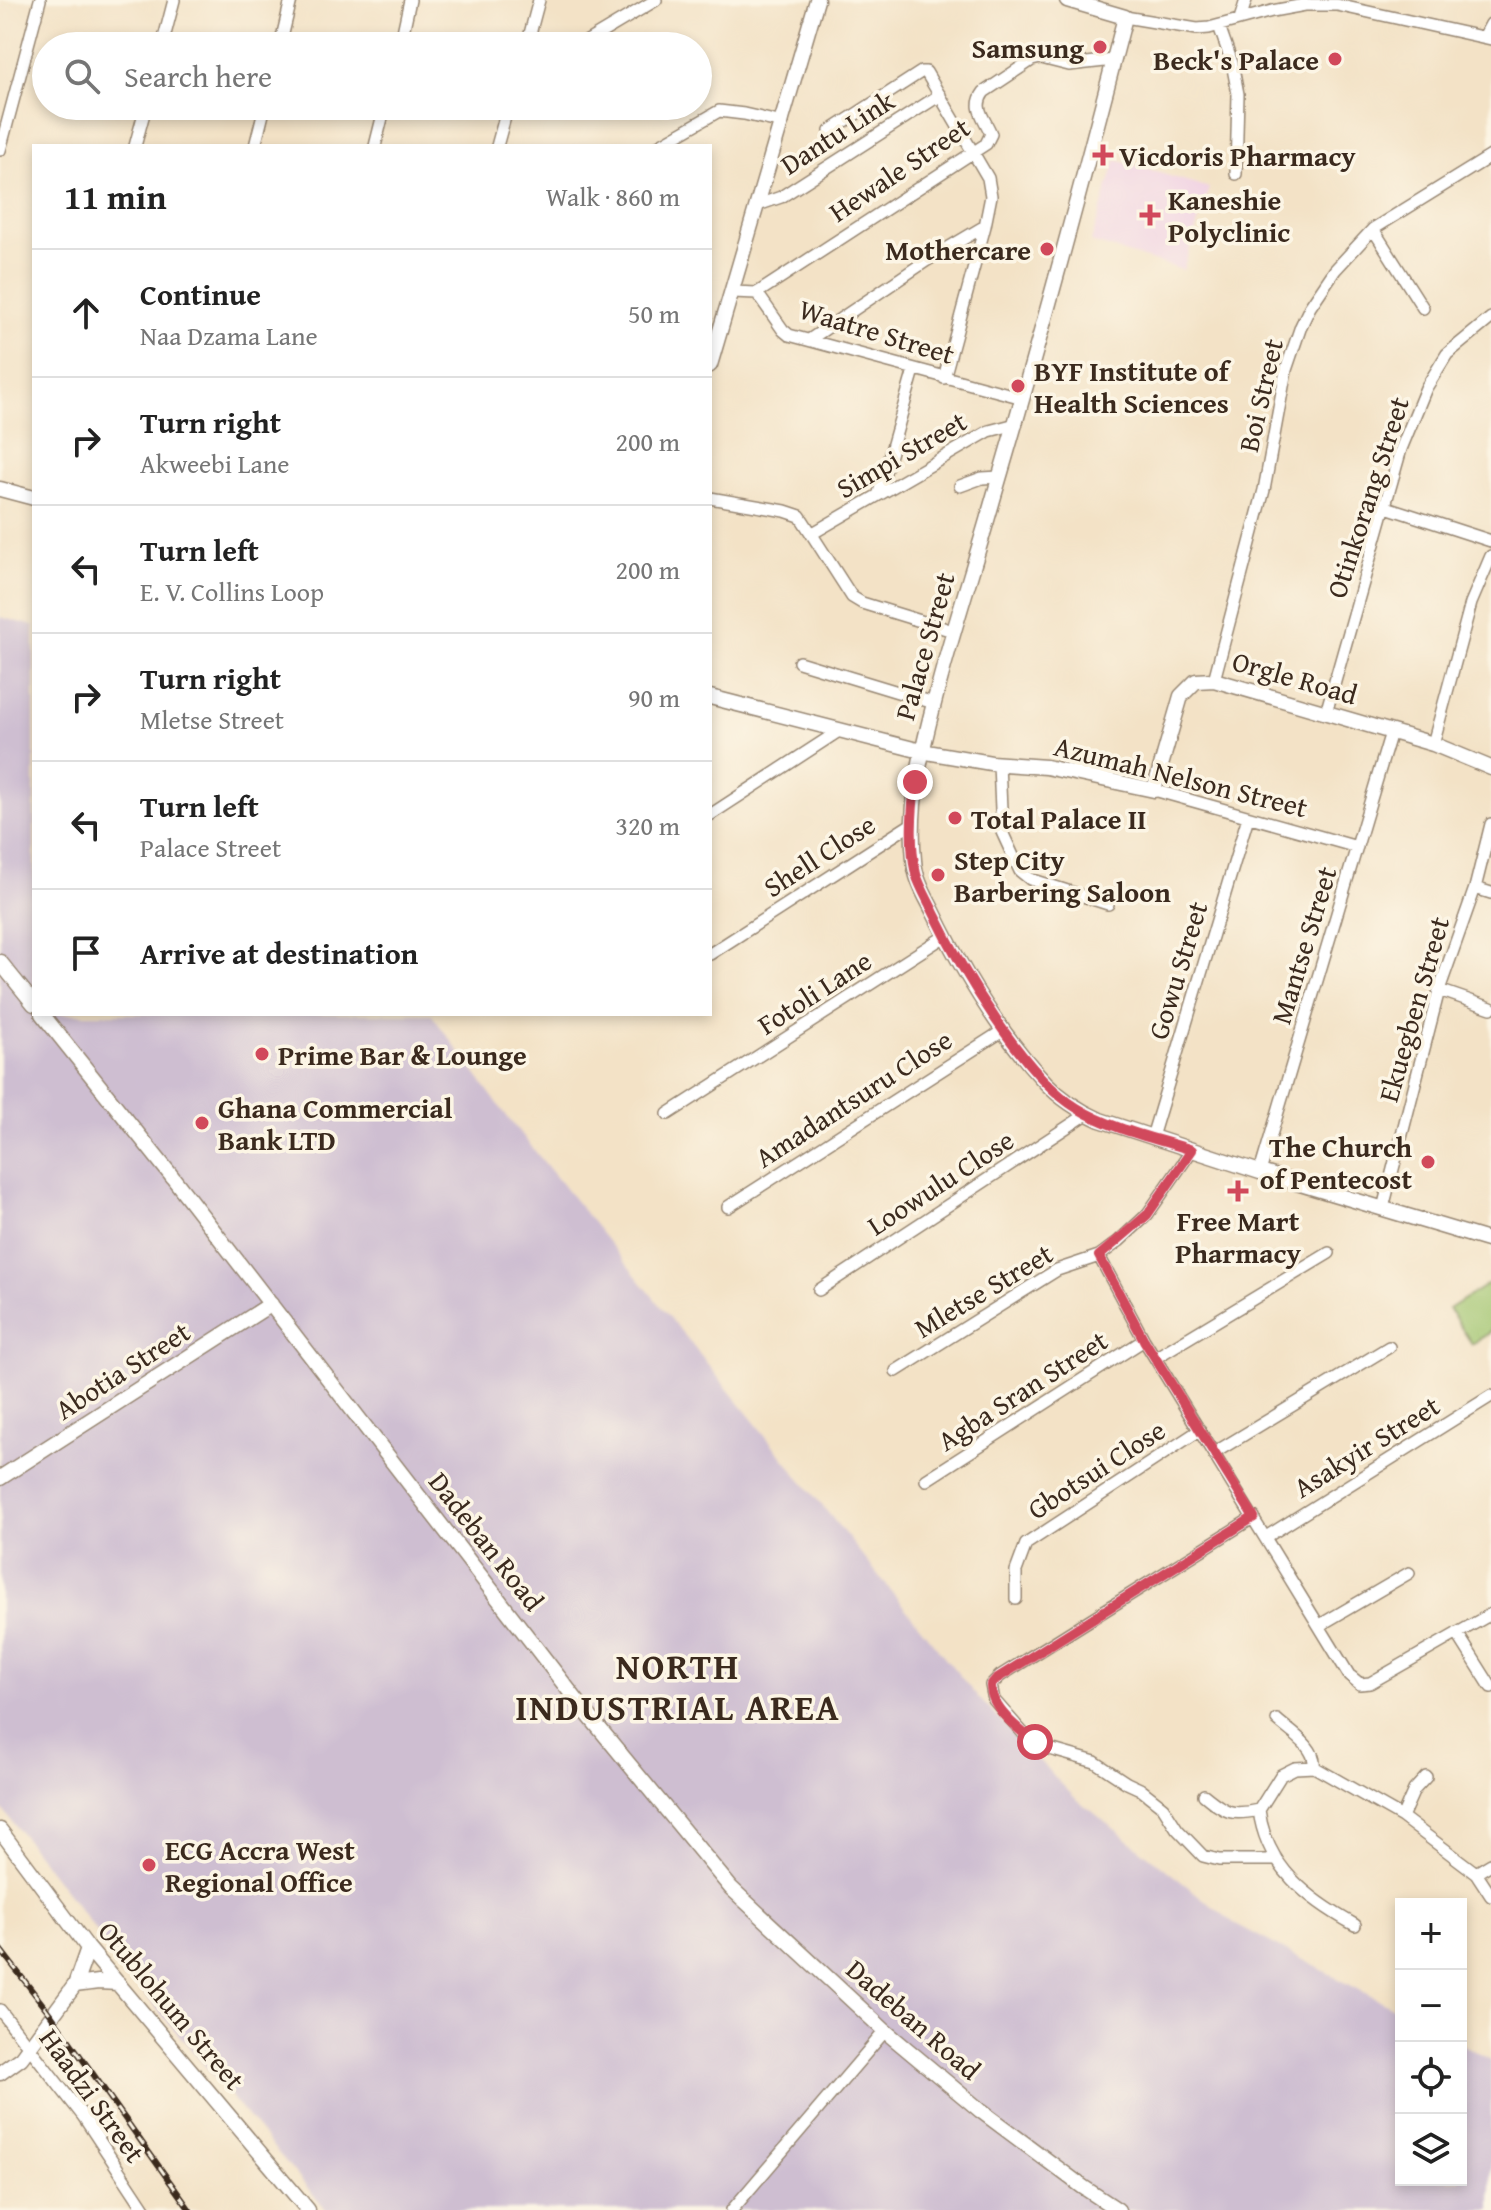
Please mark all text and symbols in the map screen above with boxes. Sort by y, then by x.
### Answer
place label: Samsung [972,27,1084,68]
search box [32,32,712,120]
marker: Samsung [1091,38,1109,56]
place label: Beck's Palace [1153,39,1319,80]
marker: Beck's Palace [1326,50,1344,68]
icon: search [60,54,104,98]
text: Search here [124,54,272,98]
street label: Dantu Link [772,79,903,184]
street label: Hewale Street [820,107,978,231]
place label: Vicdoris Pharmacy [1119,135,1356,176]
marker: Vicdoris Pharmacy [1094,146,1112,164]
text: 11 min [64,172,166,221]
text: Walk · 860 m [546,177,680,216]
place label: Kaneshie Polyclinic [1168,179,1290,252]
marker: Kaneshie Polyclinic [1139,204,1161,226]
place label: Mothercare [885,229,1031,270]
marker: Mothercare [1038,240,1056,258]
text: Continue [140,272,261,316]
street label: Waatre Street [794,288,960,374]
icon: ahead [64,291,108,335]
text: 50 m [628,294,680,333]
text: Naa Dzama Lane [140,316,318,355]
street label: Boi Street [1227,334,1293,456]
place label: BYF Institute of Health Sciences [1034,350,1232,423]
marker: BYF Institute of Health Sciences [1009,377,1027,395]
street label: Otinkorang Street [1315,391,1419,603]
text: Turn right [140,400,281,444]
street label: Simpi Street [828,400,974,508]
icon: right [64,419,108,463]
text: 200 m [615,422,680,461]
text: Akweebi Lane [140,444,290,483]
text: Turn left [140,528,259,572]
icon: left [64,547,108,591]
text: 200 m [615,550,680,589]
street label: Palace Street [883,567,965,725]
text: E. V. Collins Loop [140,572,324,611]
street label: Orgle Road [1228,640,1362,714]
text: Turn right [140,656,281,700]
icon: right [64,675,108,719]
text: 90 m [628,678,680,717]
text: Mletse Street [140,700,284,739]
street label: Azumah Nelson Street [1050,725,1312,827]
route end [897,764,933,800]
text: Turn left [140,784,259,828]
place label: Total Palace II [971,798,1147,839]
icon: left [64,803,108,847]
street label: Shell Close [755,803,883,907]
text: 320 m [615,806,680,845]
marker: Total Palace II [946,809,964,827]
text: Palace Street [140,828,281,867]
place label: Step City Barbering Saloon [954,839,1171,912]
street label: Mantse Street [1260,861,1346,1029]
marker: Step City Barbering Saloon [929,866,947,884]
street label: Gowu Street [1137,896,1217,1044]
street label: Ekuegben Street [1367,911,1459,1106]
icon: arrive [64,931,108,975]
text: Arrive at destination [140,931,418,975]
street label: Fotoli Lane [749,940,879,1044]
street label: Amadantsuru Close [746,1019,960,1177]
place label: Prime Bar & Lounge [278,1034,527,1075]
marker: Prime Bar & Lounge [253,1045,271,1063]
place label: Ghana Commercial Bank LTD [218,1087,453,1160]
marker: Ghana Commercial Bank LTD [193,1114,211,1132]
street label: Loowulu Close [859,1119,1021,1245]
place label: The Church of Pentecost [1260,1126,1412,1199]
marker: The Church of Pentecost [1419,1153,1437,1171]
marker: Free Mart Pharmacy [1229,1182,1247,1200]
place label: Free Mart Pharmacy [1175,1200,1301,1273]
street label: Mletse Street [906,1232,1060,1348]
street label: Abotia Street [46,1311,198,1429]
street label: Agba Sran Street [929,1319,1115,1460]
street label: Asakyir Street [1285,1385,1447,1507]
street label: Gbotsui Close [1019,1409,1173,1529]
street label: Dadeban Road [420,1463,554,1619]
district label: NORTH INDUSTRIAL AREA [515,1639,841,1733]
route start [1017,1724,1053,1760]
place label: ECG Accra West Regional Office [165,1829,355,1902]
marker: ECG Accra West Regional Office [140,1856,158,1874]
map controls [1395,1898,1467,2186]
button: + [1395,1898,1467,1970]
street label: Otublohum Street [89,1912,255,2098]
street label: Dadeban Road [838,1949,990,2089]
button: − [1395,1970,1467,2042]
street label: Haadzi Street [30,2019,156,2171]
button: locate [1395,2042,1467,2114]
button: layers [1395,2114,1467,2186]

